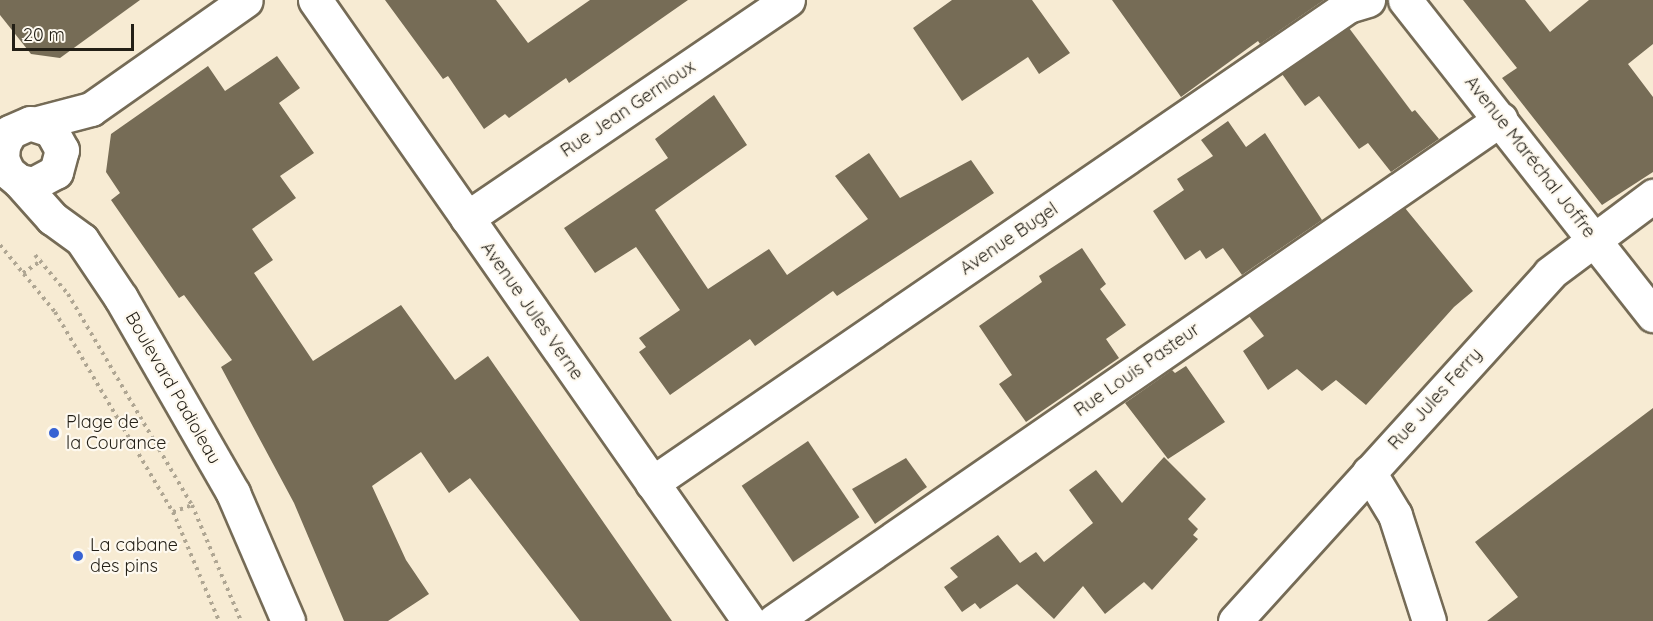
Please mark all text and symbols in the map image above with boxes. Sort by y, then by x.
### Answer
scale bar [15,12,136,50]
text: 20 m [23,23,65,46]
street label: Rue Jean Gernioux [557,56,699,162]
street label: Avenue Maréchal Joffre [1460,72,1600,242]
street label: Avenue Bugel [956,198,1062,280]
street label: Avenue Jules Verne [476,238,588,384]
street label: Boulevard Padioleau [121,308,225,468]
street label: Rue Louis Pasteur [1070,319,1204,421]
street label: Rue Jules Ferry [1384,344,1486,454]
place label: Plage de la Courance [66,412,166,454]
marker: Plage de la Courance [47,426,61,440]
place label: La cabane des pins [90,535,178,578]
marker: La cabane des pins [71,549,85,563]

